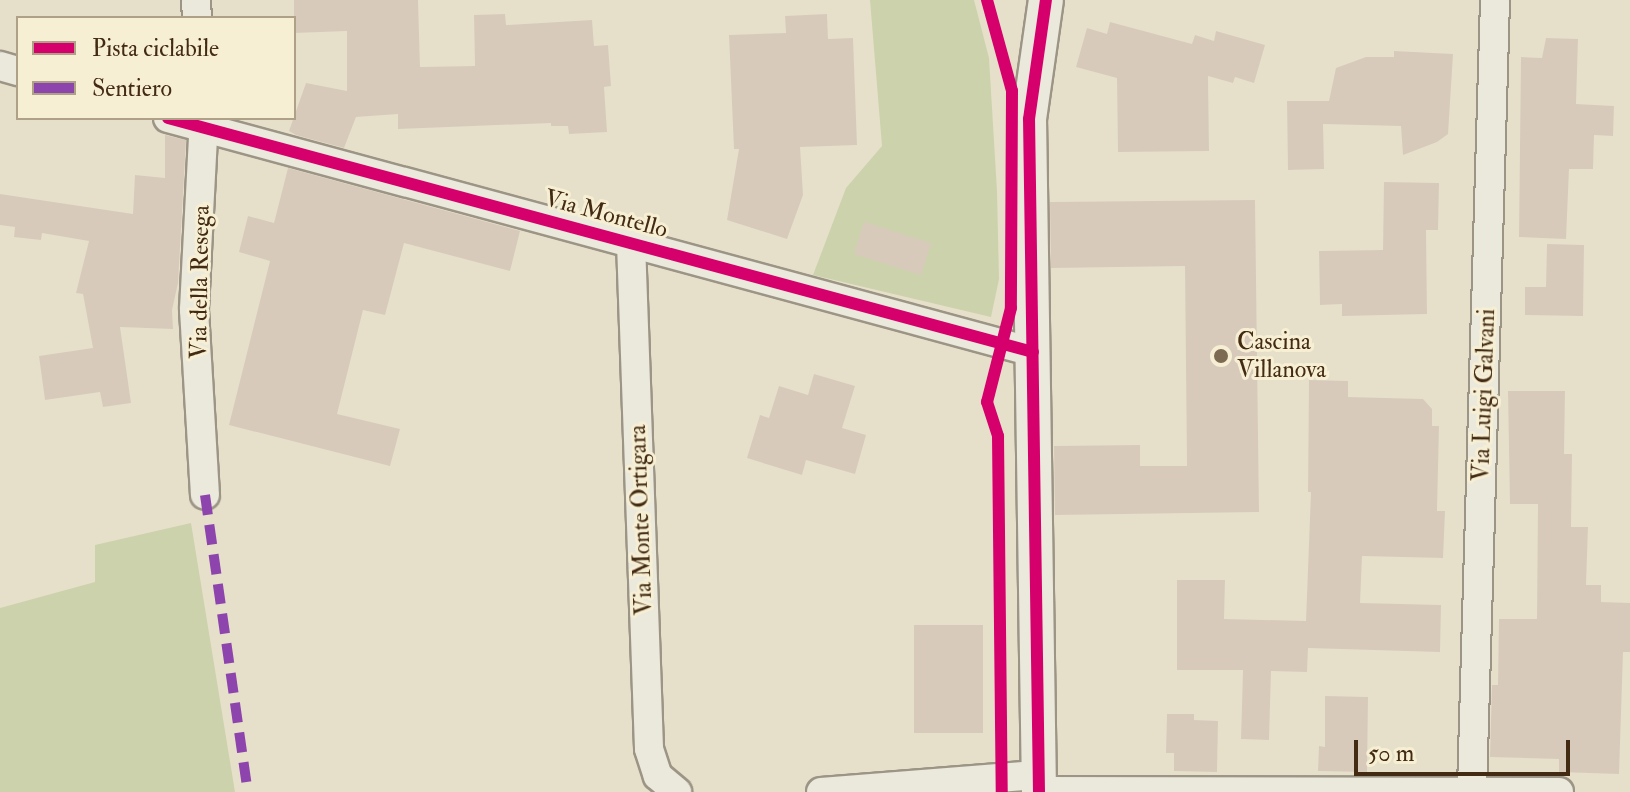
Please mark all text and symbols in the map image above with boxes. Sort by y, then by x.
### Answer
legend [16,16,296,120]
text: Pista ciclabile [92,33,219,64]
text: Sentiero [92,73,172,104]
street label: Via Montello [541,184,671,244]
street label: Via della Resega [184,205,216,359]
street label: Via Luigi Galvani [1467,308,1501,482]
place label: Cascina Villanova [1237,328,1326,384]
marker: Cascina Villanova [1212,347,1230,365]
street label: Via Monte Ortigara [623,424,659,616]
scale bar [1358,724,1574,774]
text: 50 m [1368,738,1414,769]

